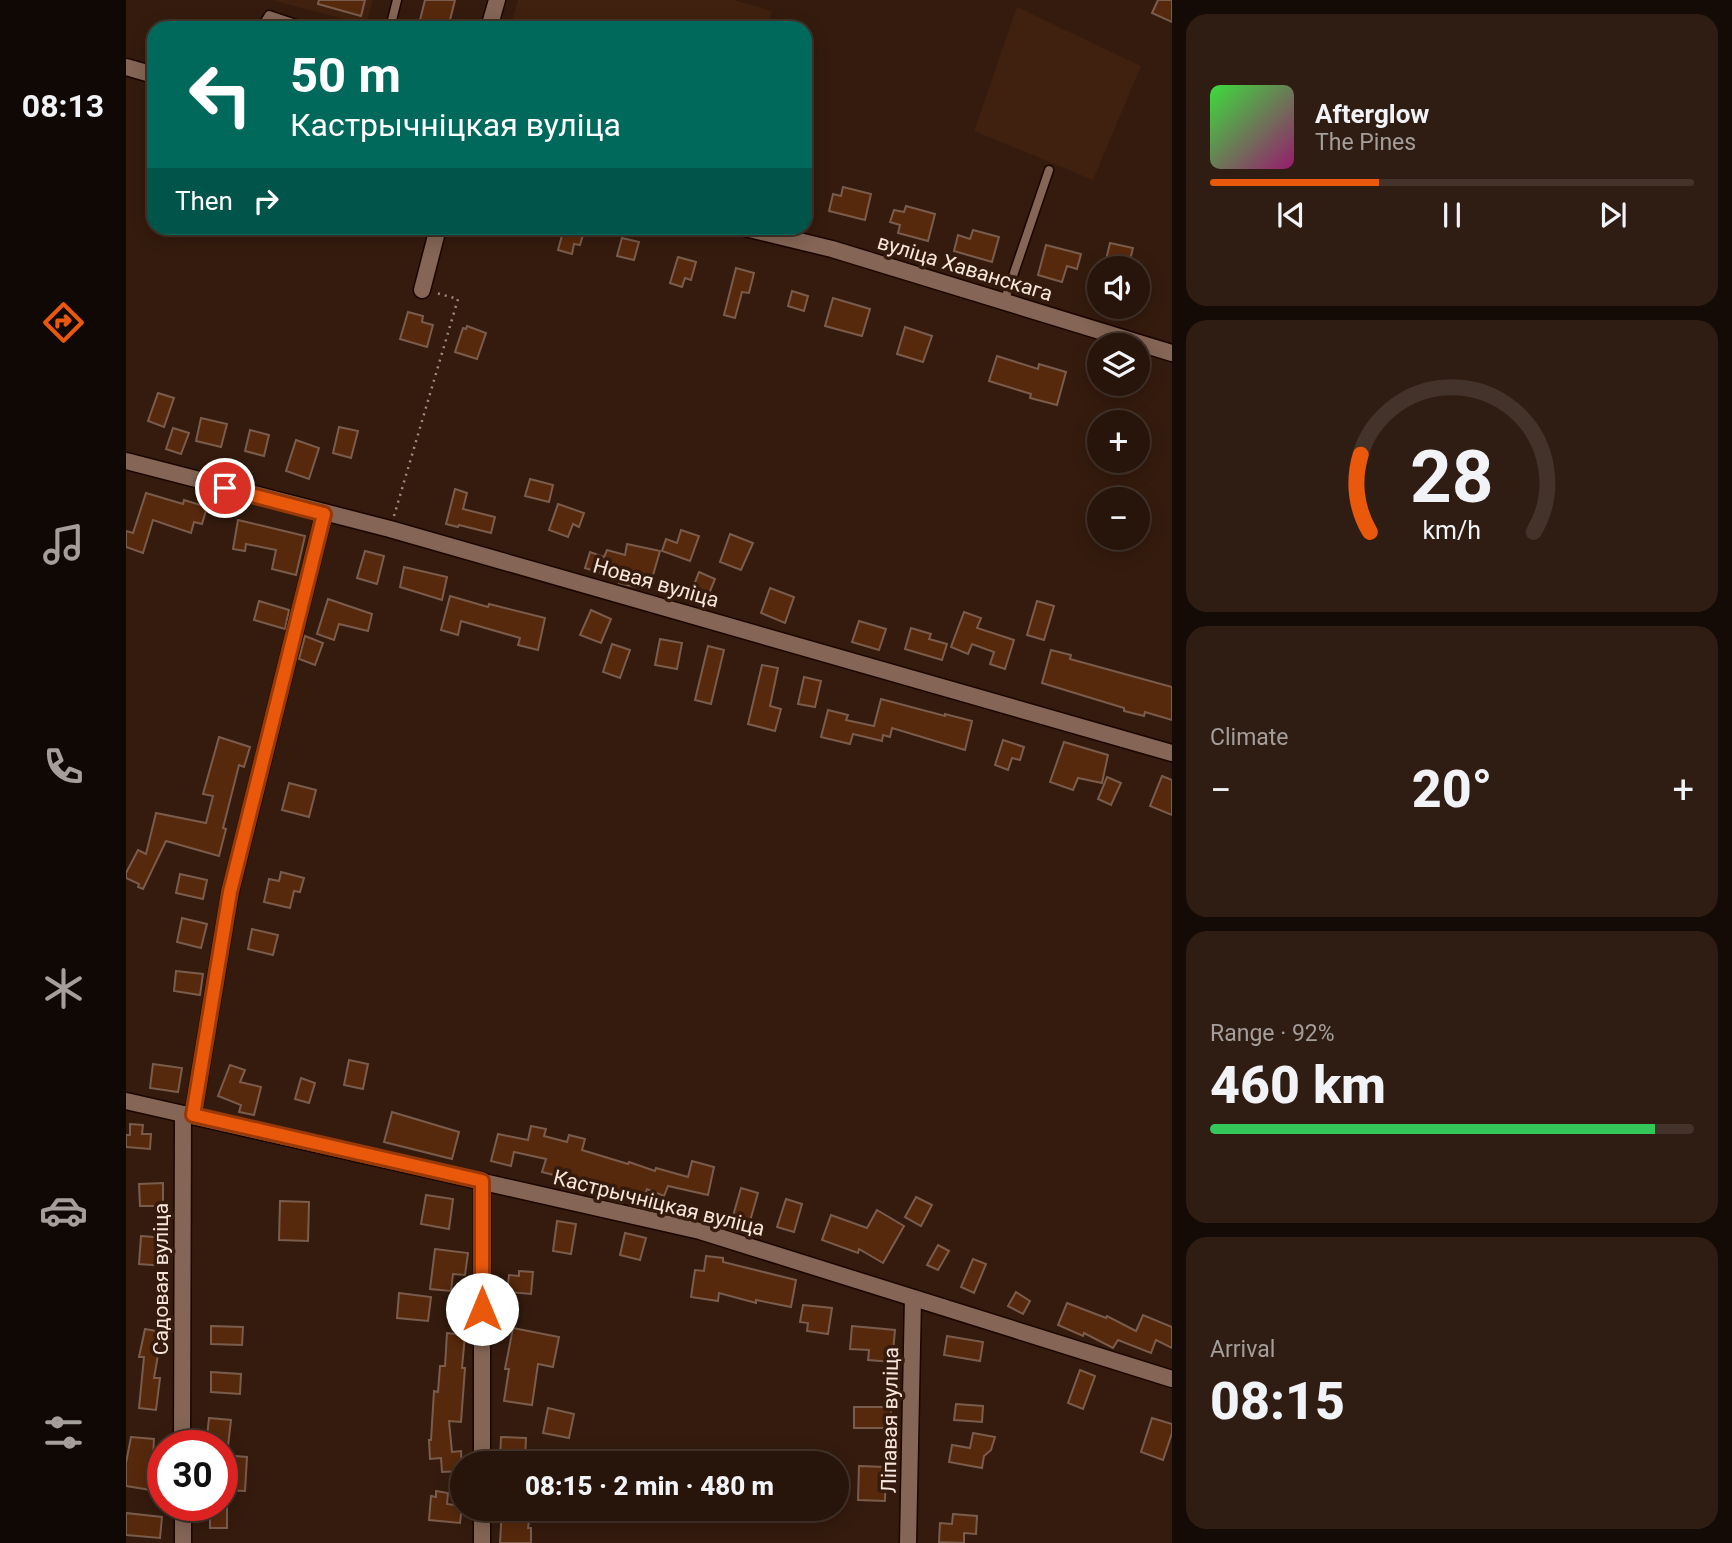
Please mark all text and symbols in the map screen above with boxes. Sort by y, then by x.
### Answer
text: 50 m [290,47,401,104]
icon: left [175,49,266,140]
text: 08:13 [22,87,104,125]
text: Afterglow [1315,99,1429,129]
text: Кастрычніцкая вуліца [290,106,621,144]
text: The Pines [1315,129,1416,156]
icon: right [247,182,285,220]
text: Then [175,186,233,216]
icon: previous [1272,196,1310,234]
icon: pause [1433,196,1471,234]
icon: next [1594,196,1632,234]
street label: вуліца Хаванскага [875,230,1055,306]
map controls [1087,256,1150,550]
button: sound [1087,256,1150,319]
icon: directions [39,298,88,347]
button: layers [1087,333,1150,396]
button: + [1087,410,1150,473]
text: 28 [1410,434,1494,520]
pin [195,458,255,518]
icon: arrive [206,469,244,507]
button: − [1087,487,1150,550]
text: km/h [1423,515,1481,544]
icon: music [39,520,88,569]
street label: Новая вуліца [590,554,722,612]
text: Climate [1210,724,1289,751]
icon: phone [39,742,88,791]
text: 20° [1412,759,1492,820]
text: − [1210,768,1232,812]
text: + [1672,768,1694,812]
icon: climate [39,964,88,1013]
text: Range · 92% [1210,1020,1335,1047]
text: 460 km [1210,1055,1386,1116]
street label: Кастрычніцкая вуліца [551,1165,767,1241]
icon: car [39,1186,88,1235]
street label: Садовая вуліца [149,1203,173,1355]
position arrow [445,1272,519,1346]
text: Arrival [1210,1336,1275,1363]
street label: Ліпавая вуліца [877,1347,903,1493]
text: 08:15 [1210,1371,1345,1432]
icon: filters [39,1408,88,1457]
speed limit sign: 30 [147,1430,238,1521]
text: 08:15 · 2 min · 480 m [525,1471,774,1501]

